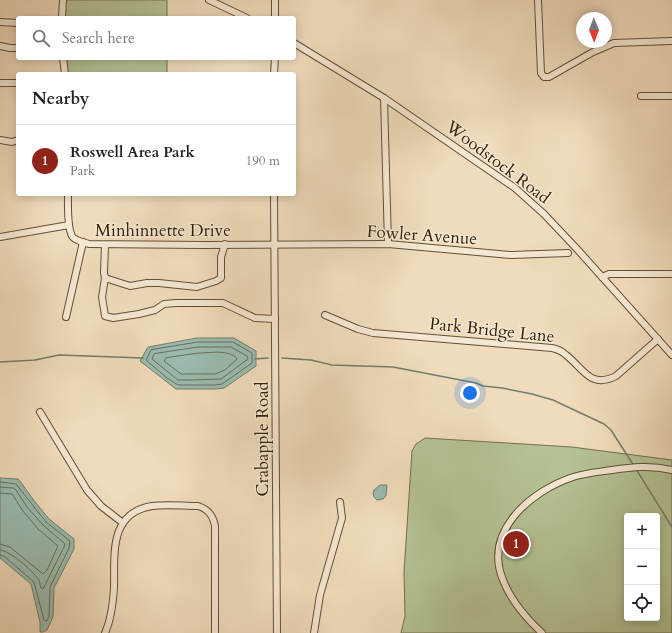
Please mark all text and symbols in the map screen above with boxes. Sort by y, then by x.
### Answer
north arrow [576,12,612,48]
search box [16,16,296,60]
icon: search [30,27,52,49]
text: Search here [62,28,135,48]
text: Nearby [32,87,89,110]
street label: Woodstock Road [440,115,555,209]
text: Roswell Area Park [70,142,195,162]
text: 1 [42,152,48,170]
text: 190 m [246,152,280,170]
text: Park [70,162,95,180]
street label: Minhinnette Drive [95,219,231,242]
street label: Fowler Avenue [366,220,478,250]
street label: Park Bridge Lane [428,312,556,348]
street label: Crabapple Road [251,381,274,497]
your location [460,383,480,403]
map controls [624,513,660,621]
button: + [624,513,660,549]
pin: 1 [503,529,529,559]
button: − [624,549,660,585]
button: locate [624,585,660,621]

